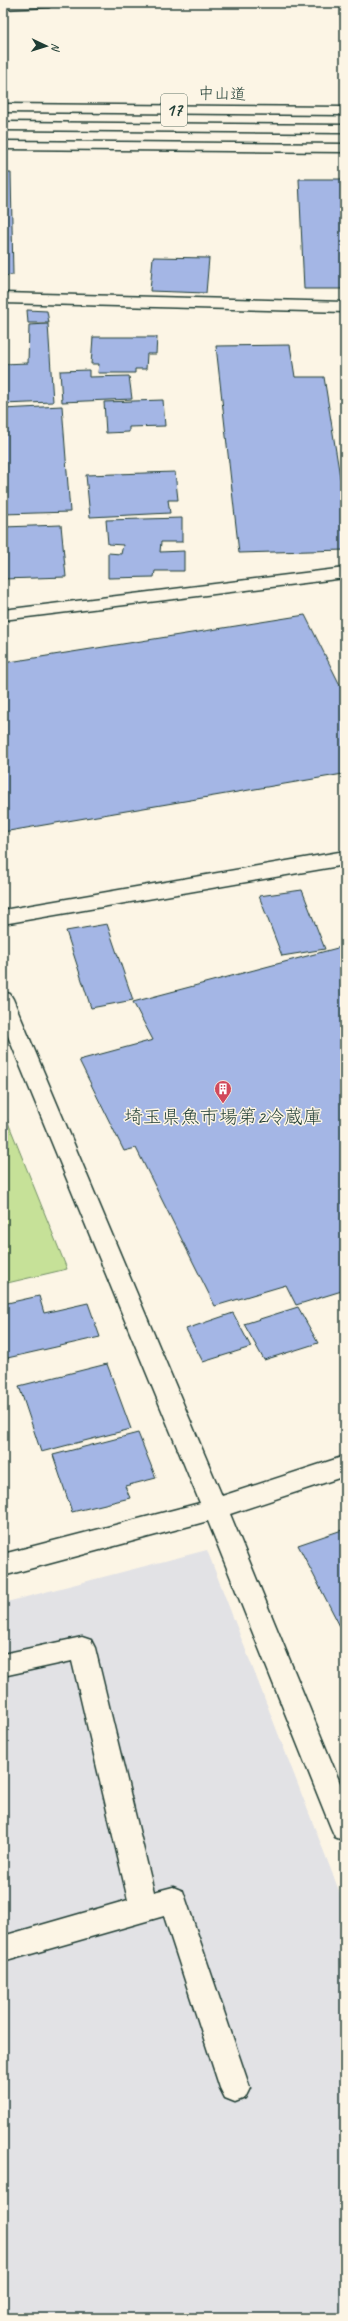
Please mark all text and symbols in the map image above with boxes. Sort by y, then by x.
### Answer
north arrow [26,26,66,66]
text: N [49,43,63,53]
street label: 中山道 [198,84,246,104]
road number: 17 [161,94,187,126]
building icon: 埼玉県魚市場第2冷蔵庫 [213,1079,233,1104]
place label: 埼玉県魚市場第2冷蔵庫 [124,1105,322,1129]

